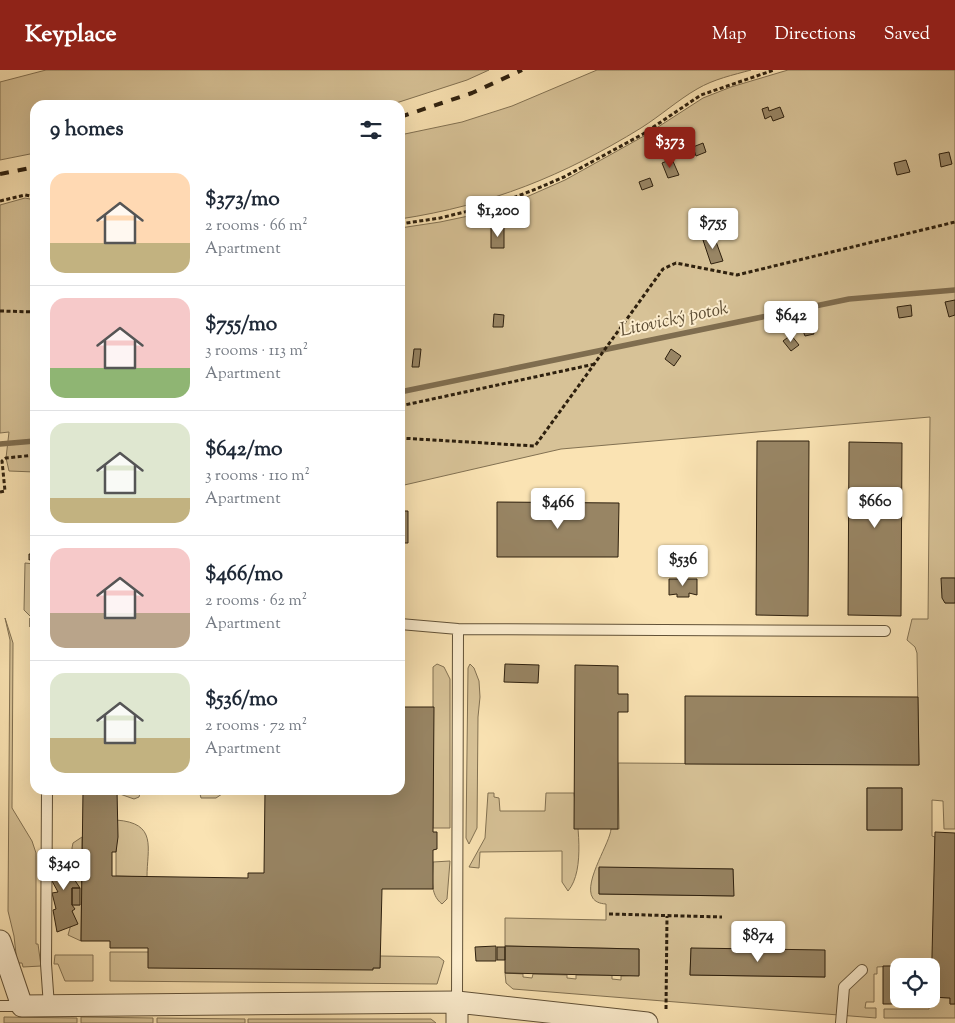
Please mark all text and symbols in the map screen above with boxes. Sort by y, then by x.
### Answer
text: Keyplace [25,18,117,52]
text: Map [712,22,747,48]
text: Directions [775,22,856,48]
text: Saved [884,22,930,48]
text: 9 homes [50,115,123,145]
icon: filters [357,116,385,144]
pin: $373 [640,126,700,169]
text: $373 [655,131,685,154]
text: $373/mo [205,185,280,215]
icon: home [90,193,150,253]
pin: $1,200 [457,196,539,238]
text: $1,200 [477,200,519,223]
pin: $755 [683,208,743,250]
text: $755 [699,212,727,235]
text: 2 rooms · 66 m² [205,215,308,238]
text: Apartment [205,238,281,261]
water label: Litovický potok [617,295,731,345]
pin: $642 [761,300,821,343]
text: $642 [775,305,807,328]
text: $755/mo [205,310,277,340]
icon: home [90,318,150,378]
text: 3 rooms · 113 m² [205,340,308,363]
text: Apartment [205,363,281,386]
text: $642/mo [205,435,283,465]
icon: home [90,443,150,503]
text: 3 rooms · 110 m² [205,465,310,488]
pin: $660 [845,486,905,529]
text: Apartment [205,488,281,511]
pin: $466 [528,488,588,530]
text: $660 [859,491,891,514]
text: $466 [542,492,574,515]
pin: $536 [653,544,713,587]
text: $536 [669,549,697,572]
text: $466/mo [205,560,283,590]
icon: home [90,568,150,628]
text: 2 rooms · 62 m² [205,590,307,613]
text: Apartment [205,613,281,636]
text: $536/mo [205,685,278,715]
icon: home [90,693,150,753]
text: 2 rooms · 72 m² [205,715,307,738]
text: Apartment [205,738,281,761]
pin: $340 [34,848,94,891]
text: $340 [48,853,80,876]
pin: $874 [728,920,788,963]
text: $874 [742,925,774,948]
map controls [890,958,940,1008]
button: locate [890,958,940,1008]

